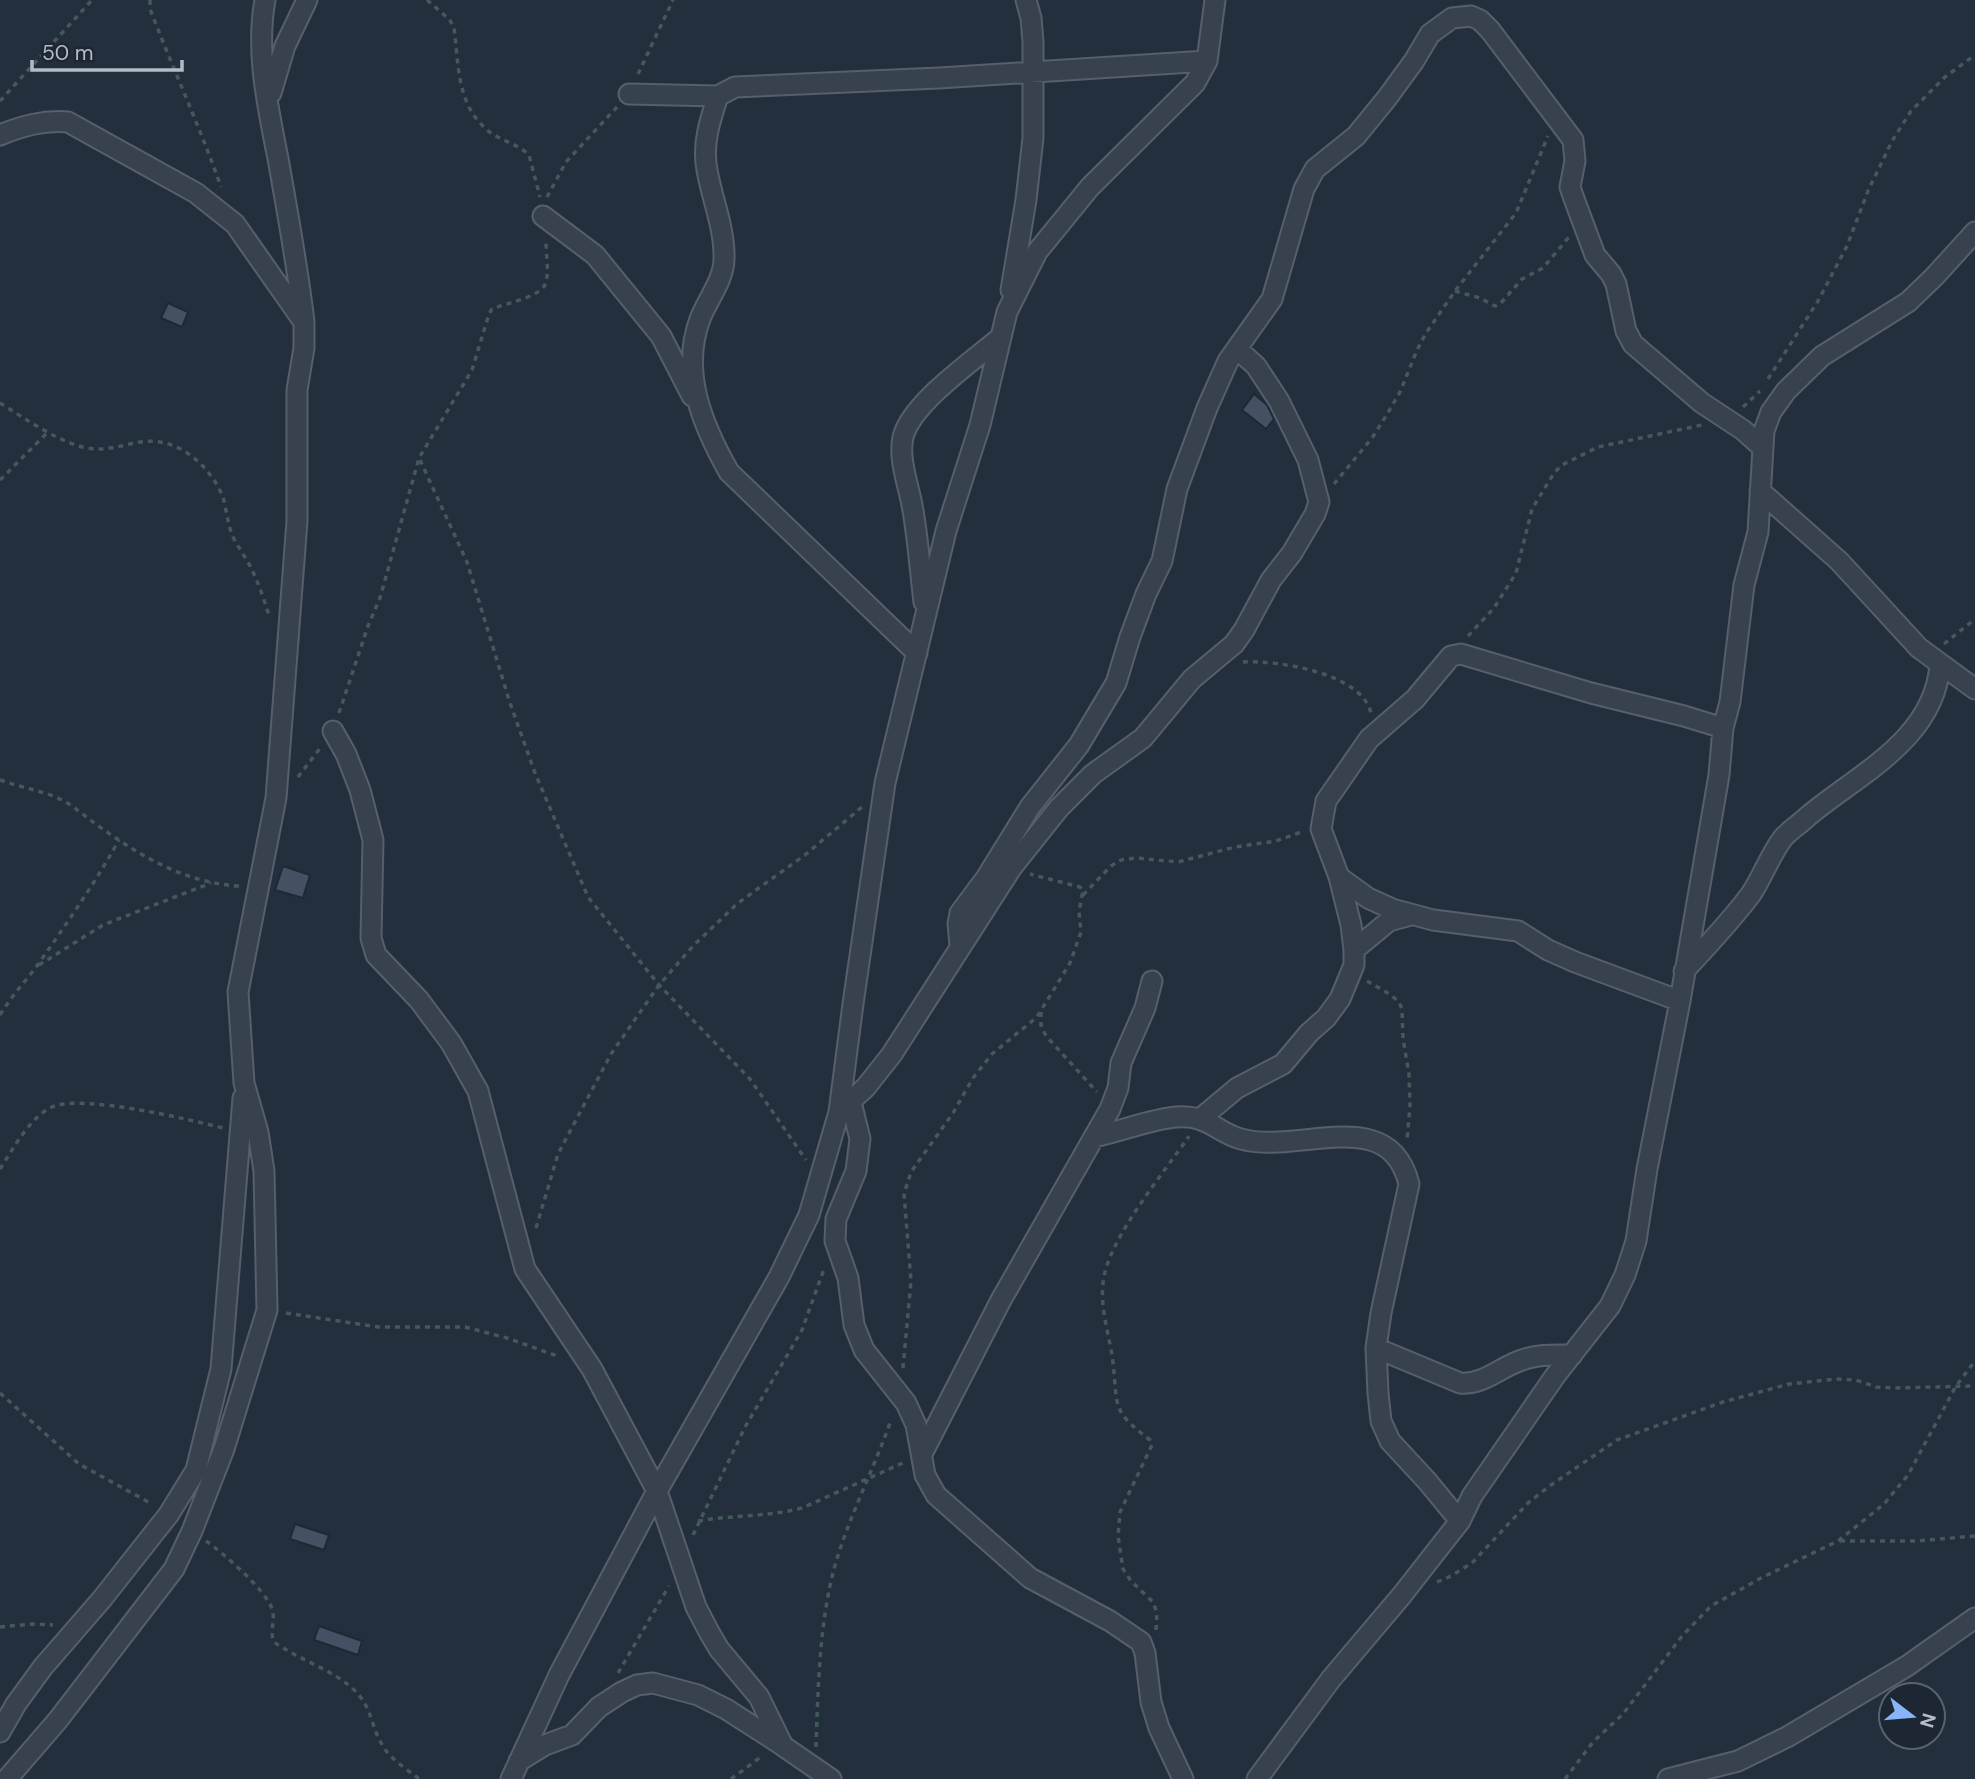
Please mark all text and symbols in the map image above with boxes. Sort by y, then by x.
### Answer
scale bar [32,28,182,72]
text: 50 m [42,39,93,67]
north arrow [1877,1681,1947,1751]
text: N [1914,1710,1942,1731]

